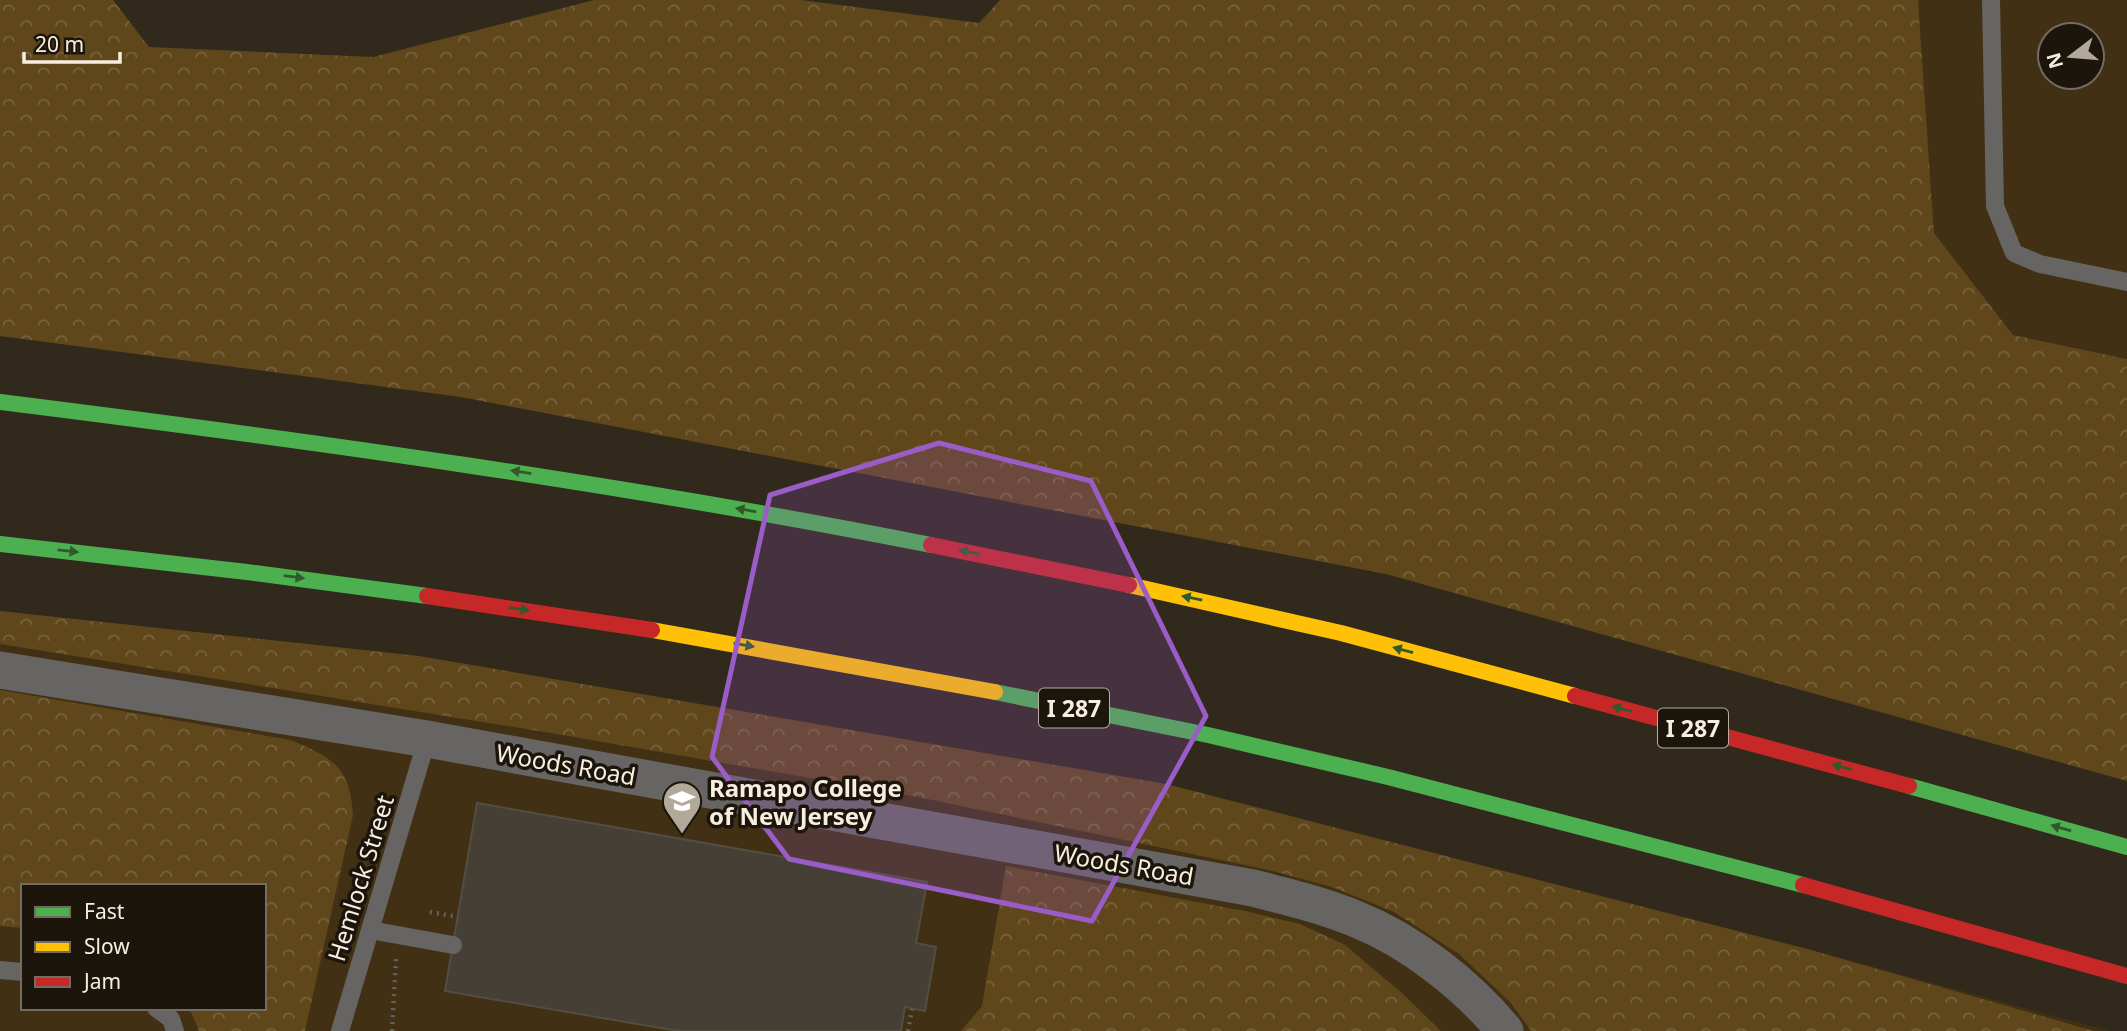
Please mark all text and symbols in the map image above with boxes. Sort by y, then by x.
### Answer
scale bar [24,21,121,65]
north arrow [2036,21,2106,91]
text: 20 m [35,30,84,58]
text: N [2040,50,2069,72]
one-way arrow [510,467,532,478]
one-way arrow [735,504,757,515]
one-way arrow [57,546,79,557]
one-way arrow [958,547,980,558]
one-way arrow [283,571,305,582]
one-way arrow [1181,593,1203,604]
one-way arrow [508,603,530,614]
one-way arrow [733,640,755,651]
one-way arrow [1391,644,1413,655]
road number: I 287 [1039,688,1109,728]
one-way arrow [1611,703,1633,714]
road number: I 287 [1658,708,1728,748]
street label: Woods Road [494,736,638,792]
one-way arrow [1831,762,1852,772]
place label: Ramapo College of New Jersey [709,771,902,832]
school or university icon: Ramapo College of New Jersey [661,780,703,835]
street label: Hemlock Street [319,791,401,965]
one-way arrow [2051,823,2072,833]
street label: Woods Road [1052,836,1196,892]
legend [21,884,266,1010]
text: Fast [84,897,125,925]
text: Slow [84,932,130,960]
text: Jam [82,967,121,995]

